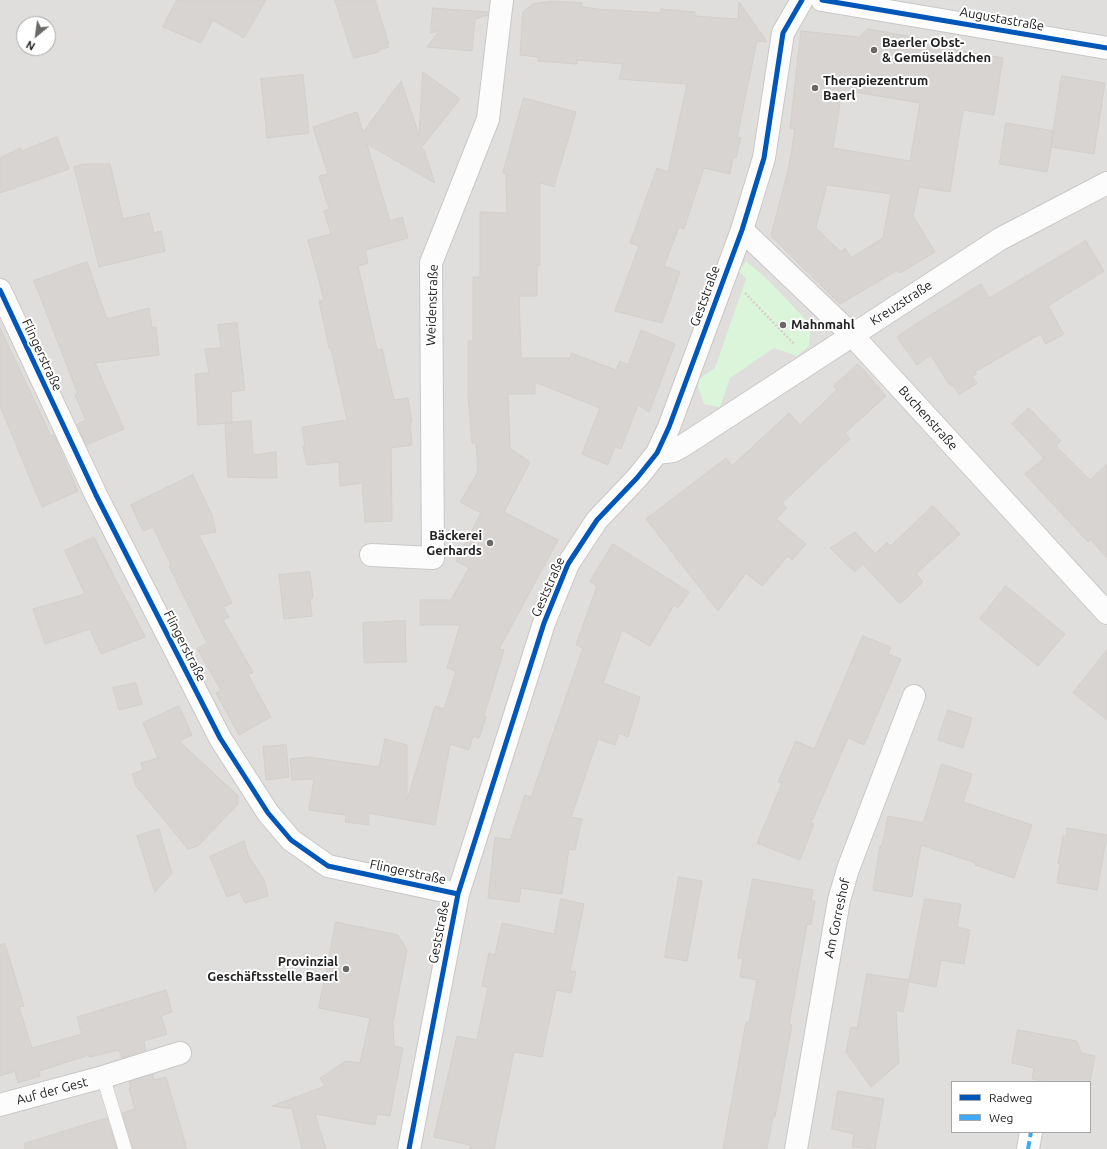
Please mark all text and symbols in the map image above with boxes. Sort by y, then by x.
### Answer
street label: Augustastraße [959,4,1045,34]
north arrow [16,16,56,56]
place label: Baerler Obst- & Gemüselädchen [882,35,991,66]
text: N [24,38,37,53]
marker: Baerler Obst- & Gemüselädchen [869,45,879,55]
place label: Therapiezentrum Baerl [823,73,928,104]
marker: Therapiezentrum Baerl [810,83,820,93]
street label: Geststraße [687,263,723,329]
street label: Weidenstraße [423,264,441,346]
street label: Kreuzstraße [867,277,935,329]
street label: Flingerstraße [18,316,66,394]
place label: Mahnmahl [791,317,855,333]
marker: Mahnmahl [778,320,788,330]
street label: Buchenstraße [895,383,961,453]
place label: Bäckerei Gerhards [426,528,482,559]
marker: Bäckerei Gerhards [485,538,495,548]
street label: Geststraße [528,555,568,619]
street label: Flingerstraße [160,608,210,684]
street label: Flingerstraße [368,856,448,888]
street label: Am Gorreshof [821,877,853,959]
street label: Geststraße [425,899,453,965]
place label: Provinzial Geschäftsstelle Baerl [207,954,338,985]
marker: Provinzial Geschäftsstelle Baerl [341,964,351,974]
street label: Auf der Gest [15,1074,89,1108]
legend [951,1081,1091,1133]
text: Radweg [989,1091,1032,1104]
text: Weg [989,1111,1013,1124]

